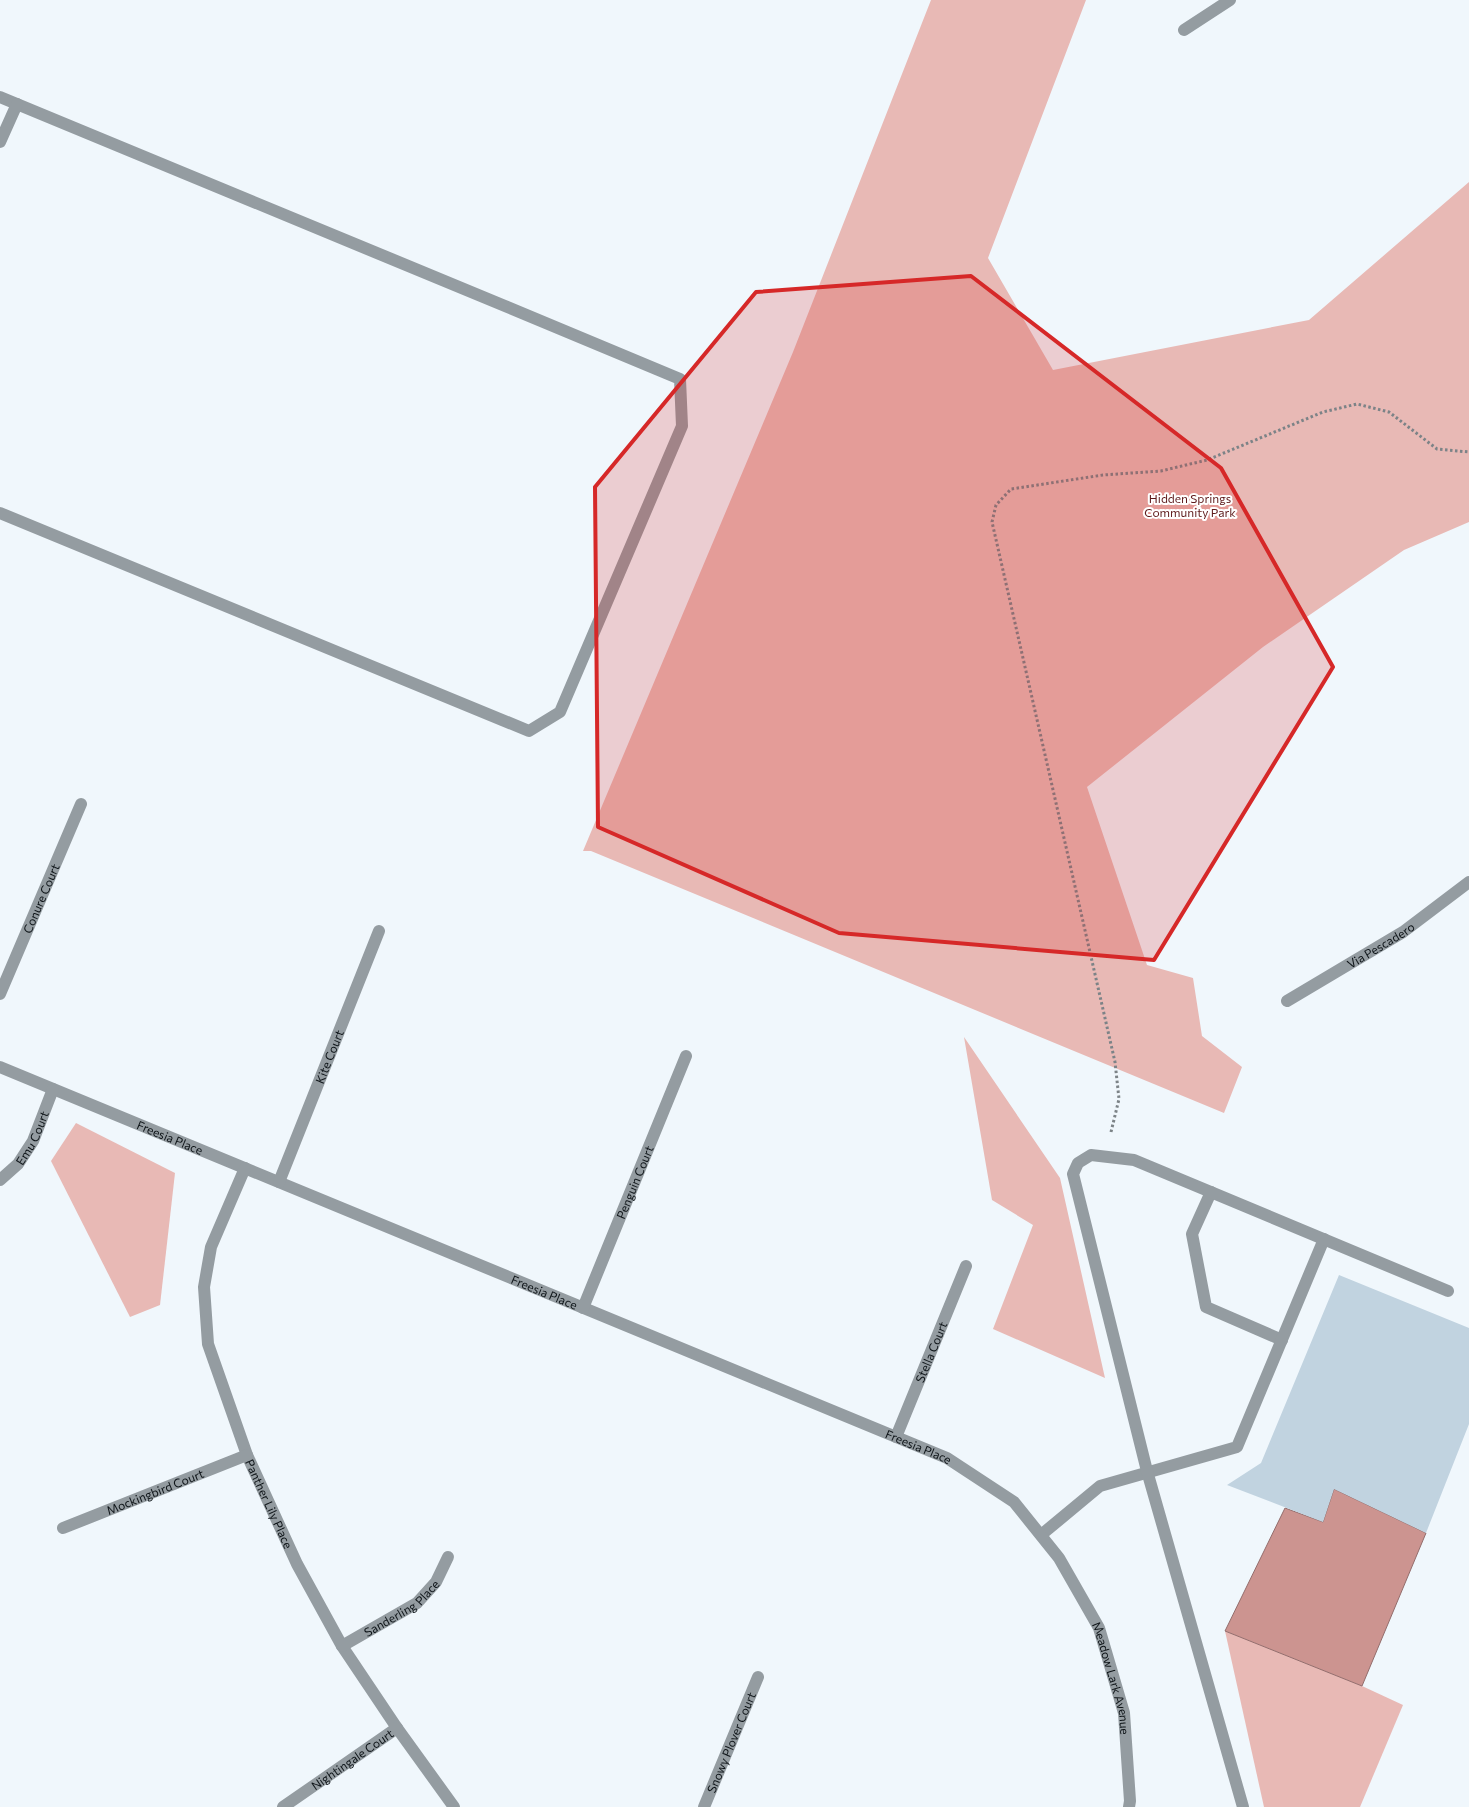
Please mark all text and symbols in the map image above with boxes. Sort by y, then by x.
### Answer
park label: Hidden Springs Community Park [1144,491,1236,519]
street label: Conure Court [20,861,62,935]
street label: Via Pescadero [1344,919,1417,971]
street label: Kite Court [312,1028,346,1085]
street label: Emu Court [13,1109,51,1167]
street label: Freesia Place [135,1117,205,1157]
street label: Penguin Court [613,1143,656,1221]
street label: Freesia Place [509,1272,580,1312]
street label: Stella Court [912,1319,950,1384]
street label: Freesia Place [884,1426,955,1466]
street label: Panther Lily Place [243,1457,296,1551]
street label: Mockingbird Court [104,1466,206,1517]
street label: Sanderling Place [361,1577,442,1639]
street label: Meadow Lark Avenue [1090,1619,1132,1735]
street label: Snowy Plover Court [704,1690,758,1795]
street label: Nightingale Court [308,1726,396,1792]

